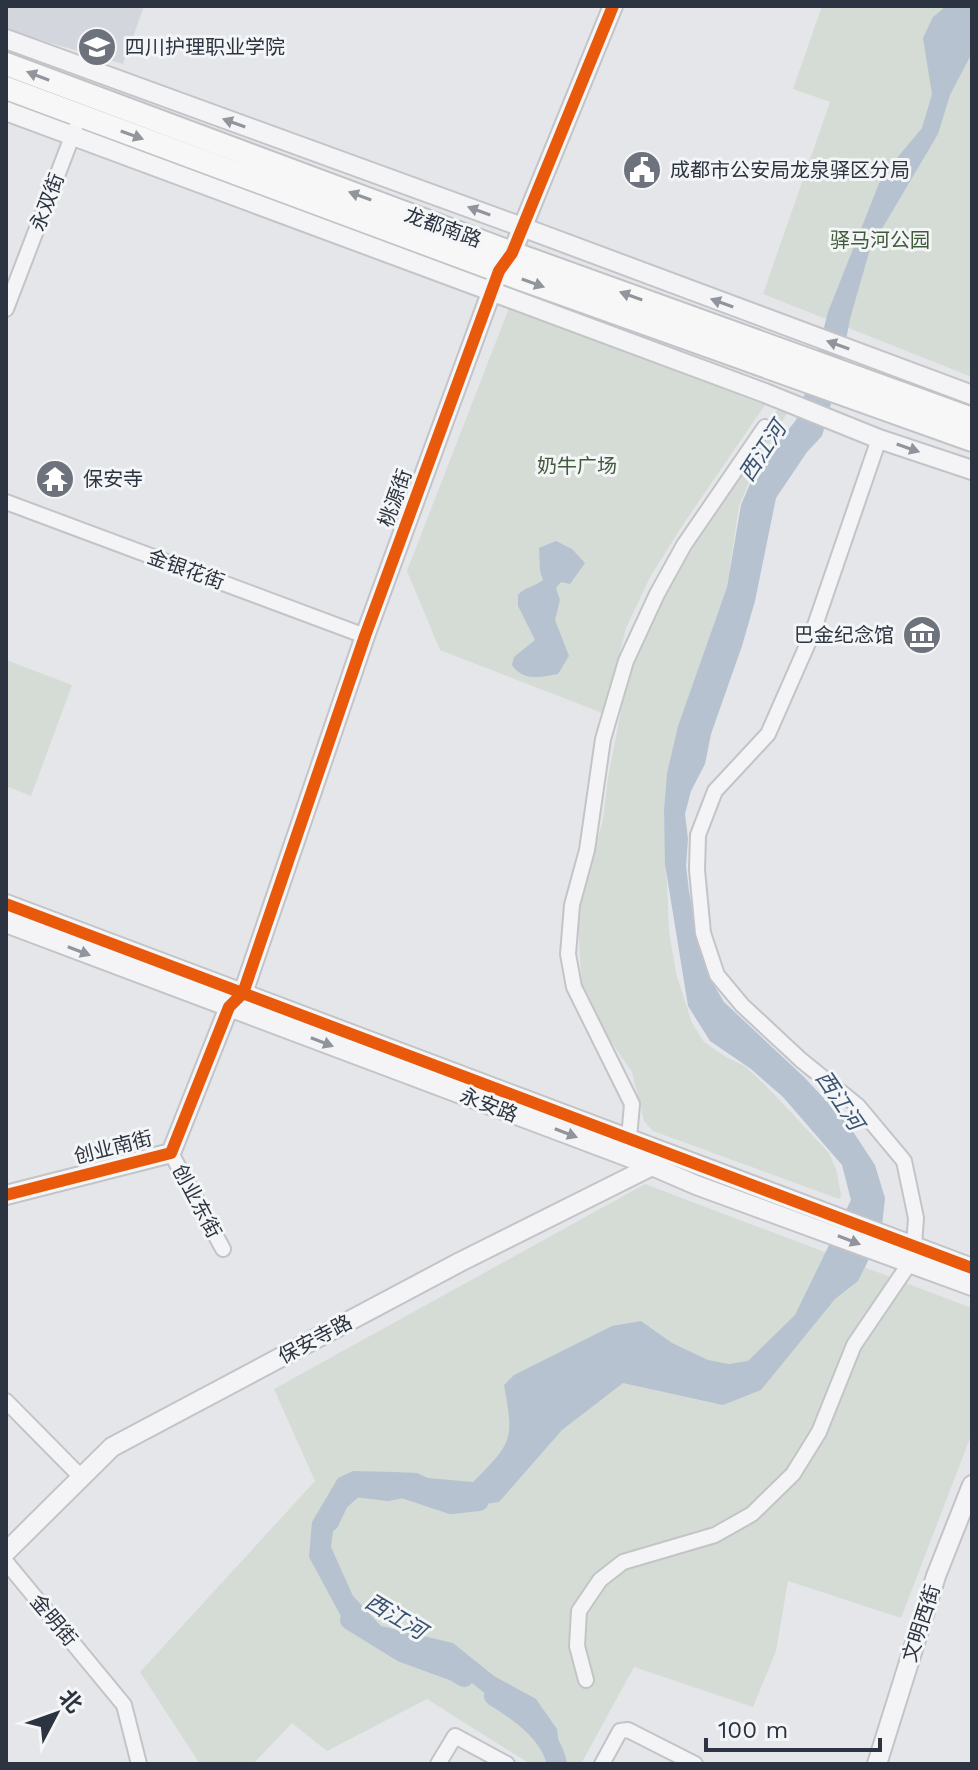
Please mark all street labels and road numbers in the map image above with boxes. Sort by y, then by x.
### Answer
street label: 永双街 [25,170,69,234]
street label: 龙都南路 [401,202,485,252]
street label: 桃源街 [373,466,417,530]
street label: 金银花街 [144,544,228,594]
street label: 永安路 [457,1083,521,1127]
street label: 创业南街 [71,1126,155,1168]
street label: 创业东街 [168,1160,226,1242]
street label: 保安寺路 [274,1310,356,1368]
street label: 文明西街 [897,1581,945,1665]
street label: 金明街 [26,1589,82,1651]

